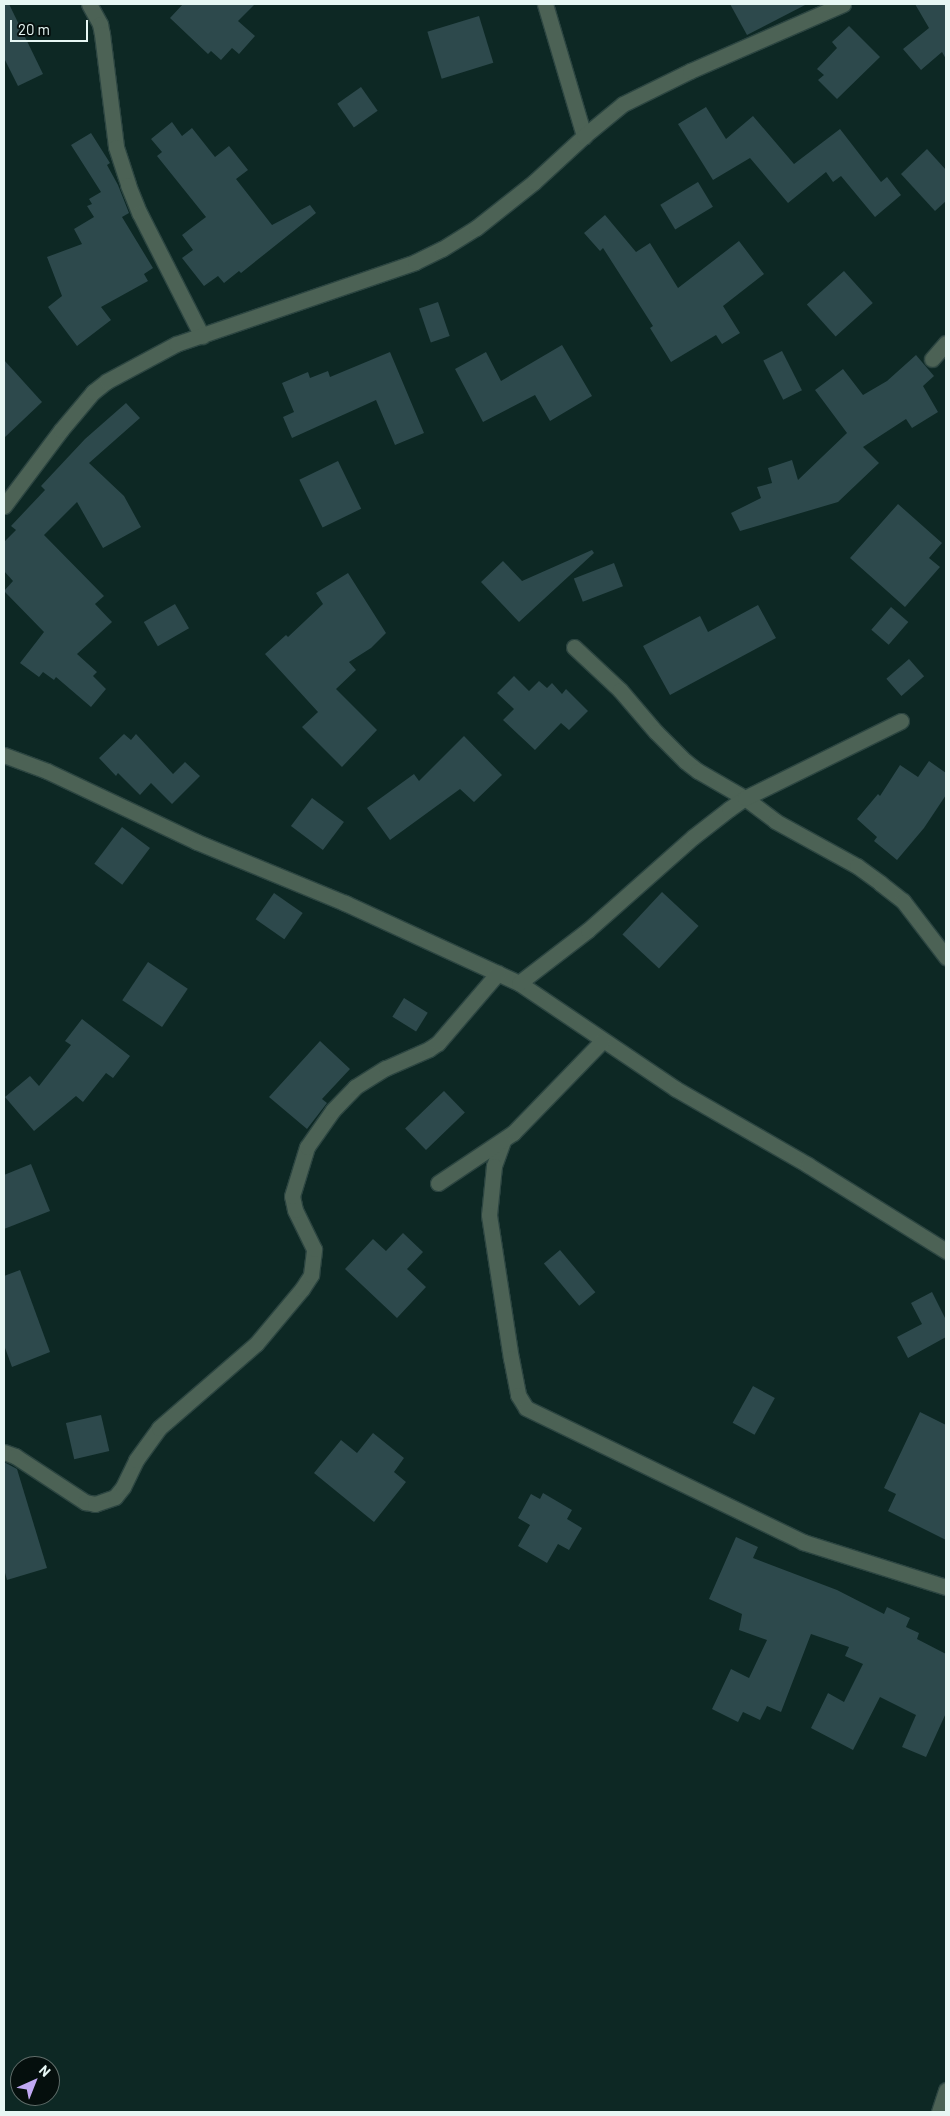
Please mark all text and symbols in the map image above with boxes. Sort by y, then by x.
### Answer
scale bar [12,10,90,42]
text: 20 m [18,20,50,38]
north arrow [10,2056,60,2106]
text: N [36,2061,54,2080]

